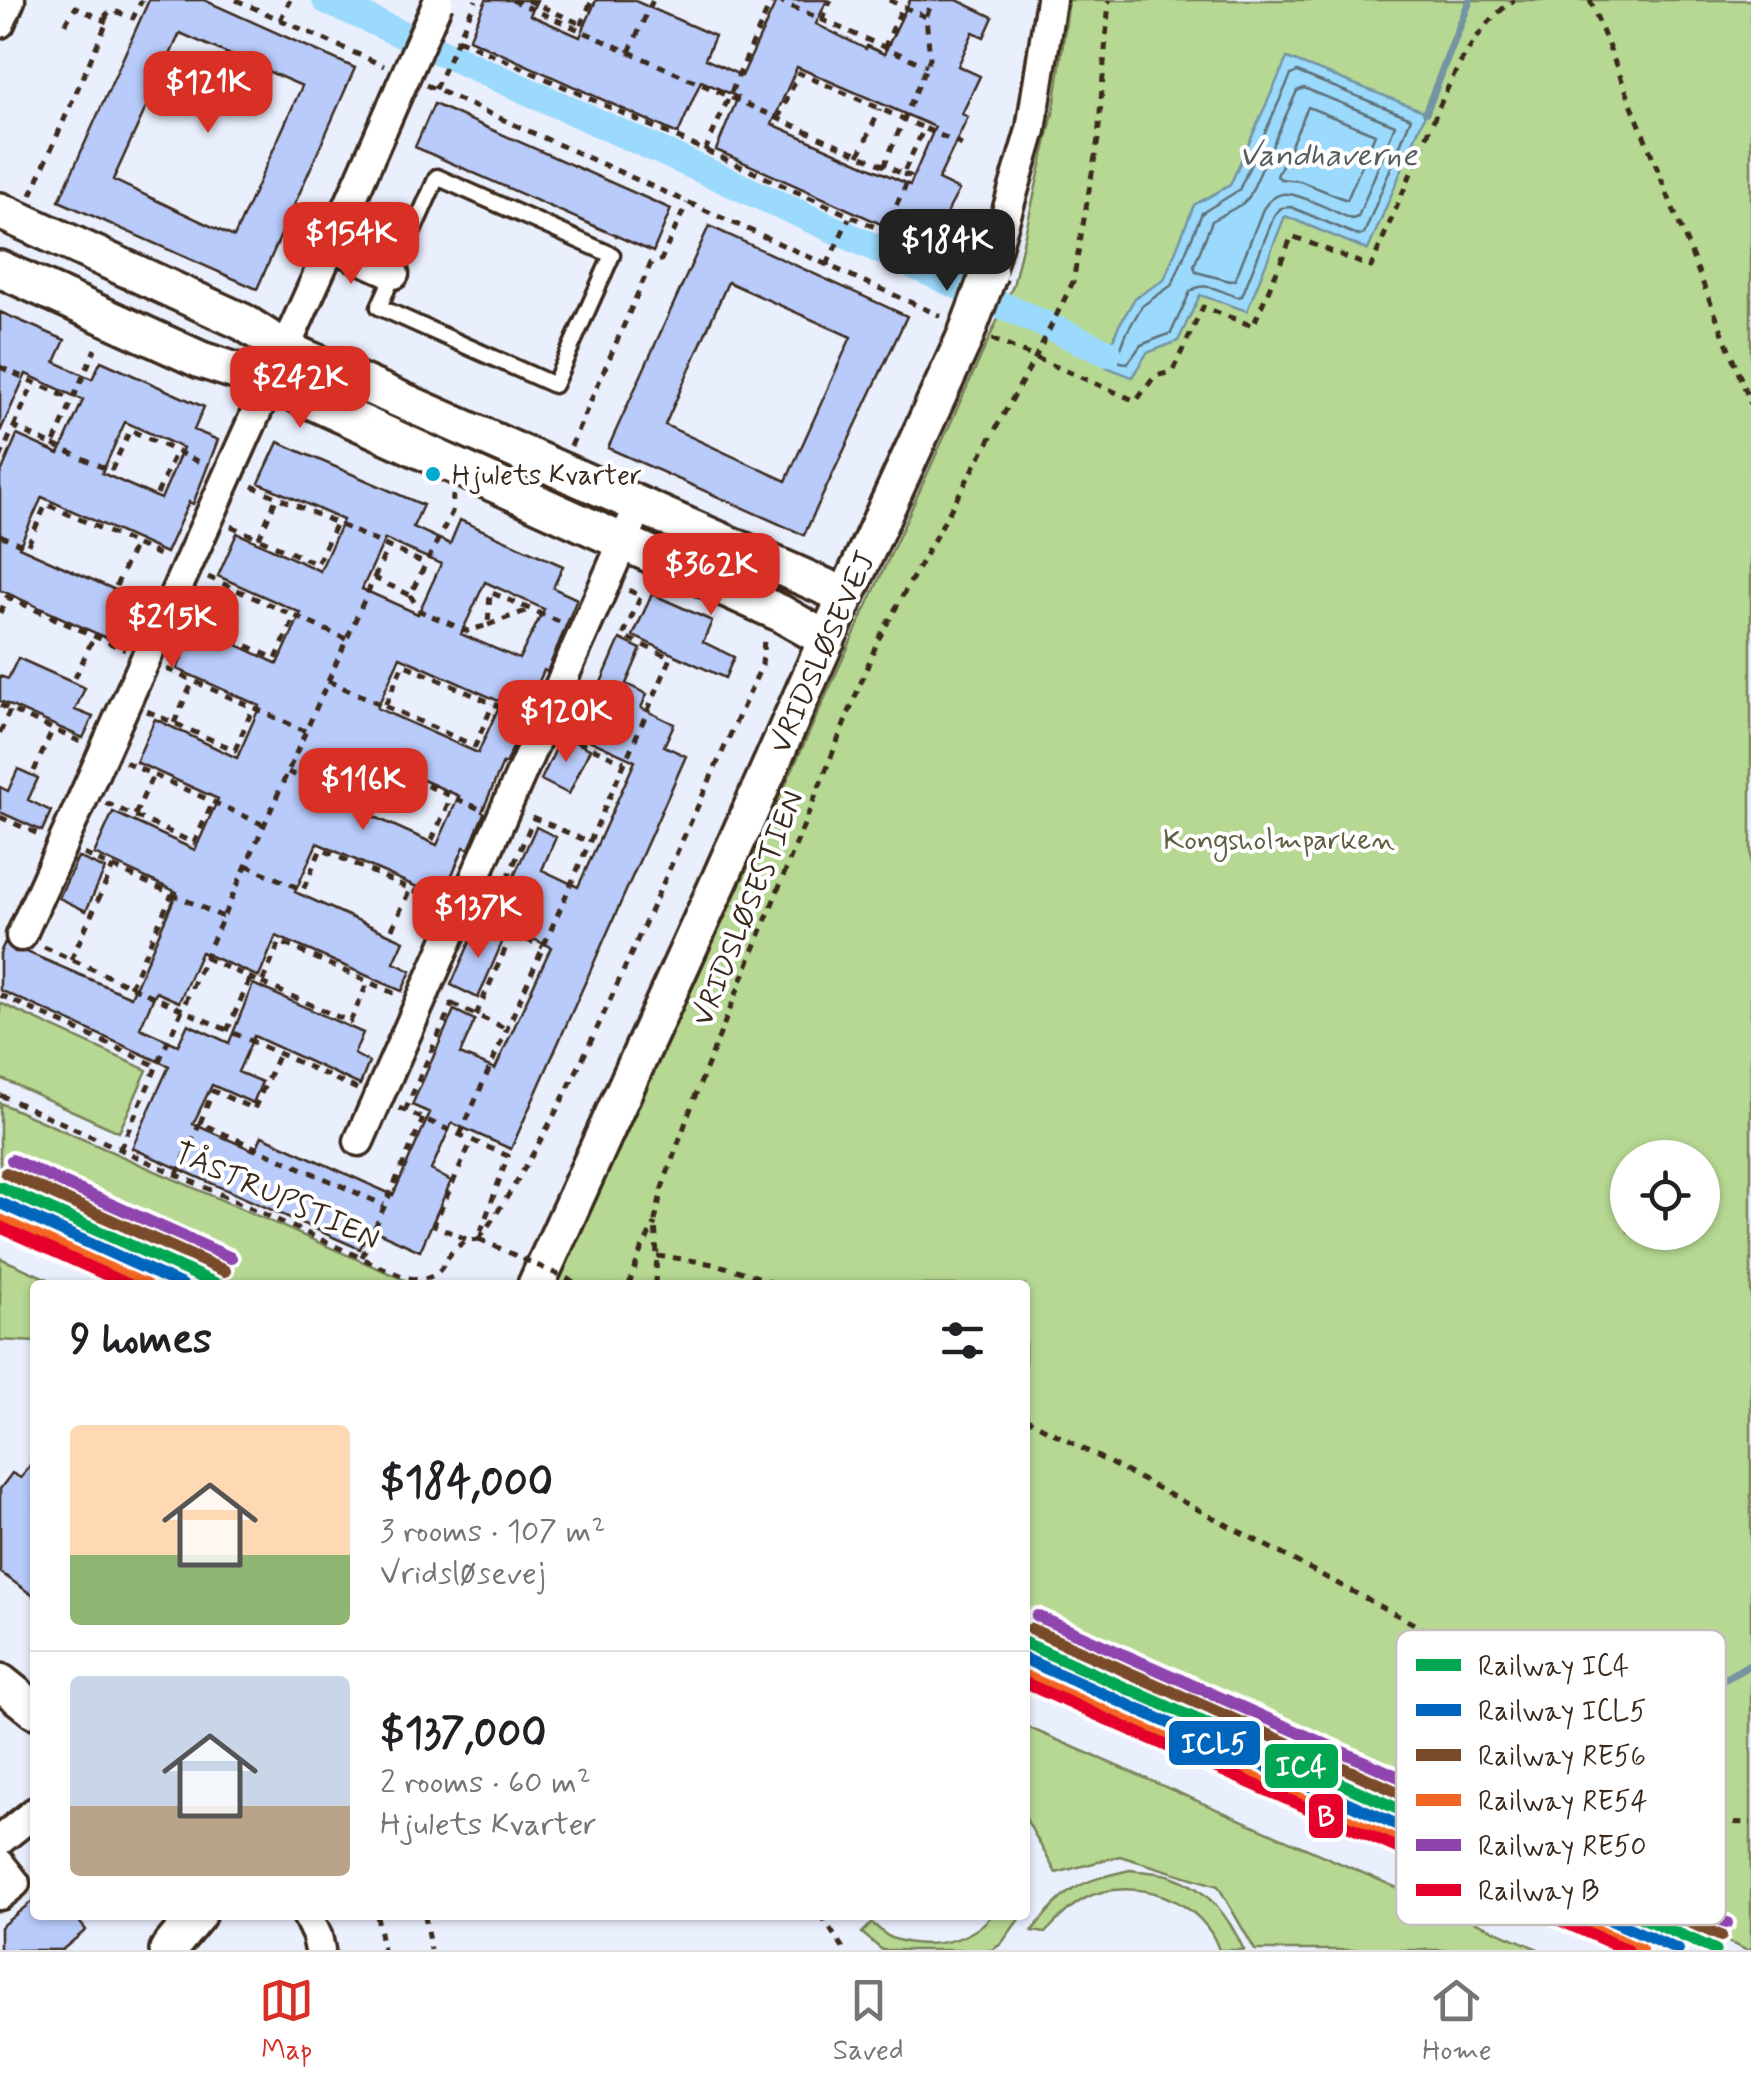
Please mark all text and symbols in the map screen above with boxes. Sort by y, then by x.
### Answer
pin: $121K [138,51,278,136]
text: $121K [165,62,251,104]
water label: Vandhaverne [1239,135,1419,177]
pin: $154K [281,202,421,287]
pin: $184K [877,209,1017,294]
text: $154K [305,213,397,255]
text: $184K [901,220,993,262]
pin: $242K [230,346,370,431]
text: $242K [252,357,348,399]
place label: Hjulets Kvarter [452,458,642,495]
marker: Hjulets Kvarter [423,464,443,484]
pin: $362K [641,533,781,618]
text: $362K [665,544,757,586]
street label: VRIDSLØSEVEJ [761,545,885,760]
pin: $215K [102,586,242,671]
text: $215K [128,597,216,639]
pin: $120K [496,680,636,765]
text: $120K [520,691,612,733]
pin: $116K [293,748,433,833]
text: $116K [321,759,405,801]
street label: VRIDSLØSESTIEN [683,785,813,1032]
park label: Kongsholmparken [1163,821,1395,862]
pin: $137K [408,876,548,961]
text: $137K [434,887,522,929]
street label: TÅSTRUPSTIEN [167,1134,385,1259]
map controls [1610,1140,1720,1250]
button: locate [1610,1140,1720,1250]
text: 9 homes [70,1313,212,1368]
icon: filters [935,1313,990,1368]
text: $184,000 [380,1456,553,1511]
icon: home [150,1465,270,1585]
text: 3 rooms · 107 m² [380,1511,605,1553]
text: Vridsløsevej [380,1553,546,1595]
legend [1396,1630,1726,1925]
text: Railway IC4 [1478,1649,1629,1686]
text: Railway ICL5 [1478,1694,1646,1731]
text: $137,000 [380,1707,547,1762]
icon: home [150,1716,270,1836]
line badge: ICL5 [1167,1719,1262,1767]
text: ICL5 [1181,1727,1247,1764]
text: Railway RE56 [1478,1739,1646,1776]
line badge: IC4 [1263,1742,1340,1790]
text: IC4 [1276,1750,1327,1787]
text: 2 rooms · 60 m² [380,1762,591,1804]
text: Railway RE54 [1478,1784,1648,1821]
line badge: B [1307,1792,1345,1840]
text: B [1317,1800,1335,1837]
text: Hjulets Kvarter [380,1804,597,1846]
text: Railway RE50 [1478,1829,1647,1866]
text: Railway B [1478,1874,1599,1911]
tab: Map [259,1973,314,2070]
tab: Saved [833,1973,904,2070]
tab: Home [1422,1973,1492,2070]

